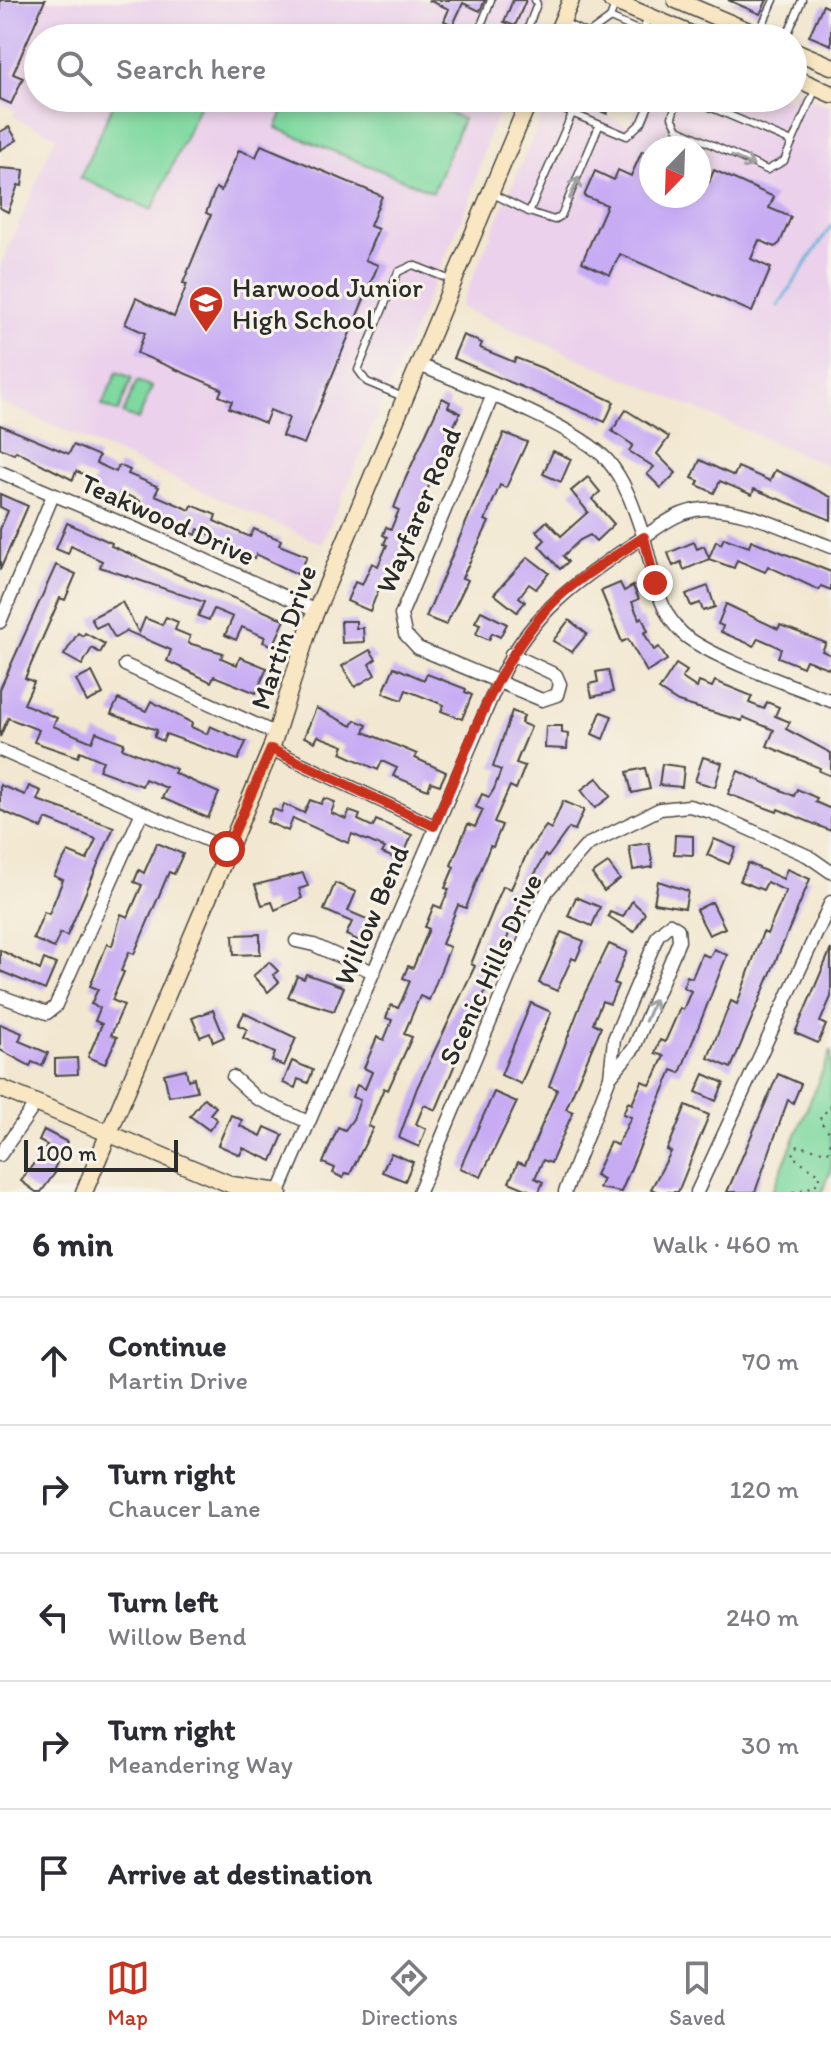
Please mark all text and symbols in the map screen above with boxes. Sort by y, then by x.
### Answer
search box [24,24,807,112]
icon: search [52,46,96,90]
text: Search here [116,50,266,87]
north arrow [639,136,711,208]
one-way arrow [730,154,754,169]
one-way arrow [568,176,583,200]
place label: Harwood Junior High School [232,270,423,336]
school or university icon: Harwood Junior High School [187,284,225,334]
street label: Wayfarer Road [368,422,468,598]
street label: Teakwood Drive [76,465,260,573]
street label: Martin Drive [242,560,324,714]
route end [637,565,673,601]
route start [209,831,245,867]
street label: Willow Bend [326,840,416,990]
street label: Scenic Hills Drive [431,868,549,1070]
one-way arrow [643,998,658,1023]
scale bar [24,1136,178,1172]
text: 100 m [36,1140,97,1167]
text: 6 min [32,1224,113,1265]
text: Walk · 460 m [652,1228,799,1260]
text: Continue [108,1327,227,1364]
icon: ahead [32,1339,76,1383]
text: 70 m [742,1345,799,1377]
text: Martin Drive [108,1364,248,1396]
text: Turn right [108,1455,236,1492]
icon: right [32,1467,76,1511]
text: 120 m [730,1473,799,1505]
text: Chaucer Lane [108,1492,261,1524]
text: Turn left [108,1583,219,1620]
icon: left [32,1595,76,1639]
text: 240 m [726,1601,799,1633]
text: Willow Bend [108,1620,246,1652]
text: Turn right [108,1711,236,1748]
icon: right [32,1723,76,1767]
text: 30 m [741,1729,799,1761]
text: Meandering Way [108,1748,293,1780]
icon: arrive [32,1851,76,1895]
text: Arrive at destination [108,1855,372,1892]
tab: Map [106,1956,150,2031]
tab: Directions [361,1956,458,2031]
tab: Saved [669,1956,725,2031]

